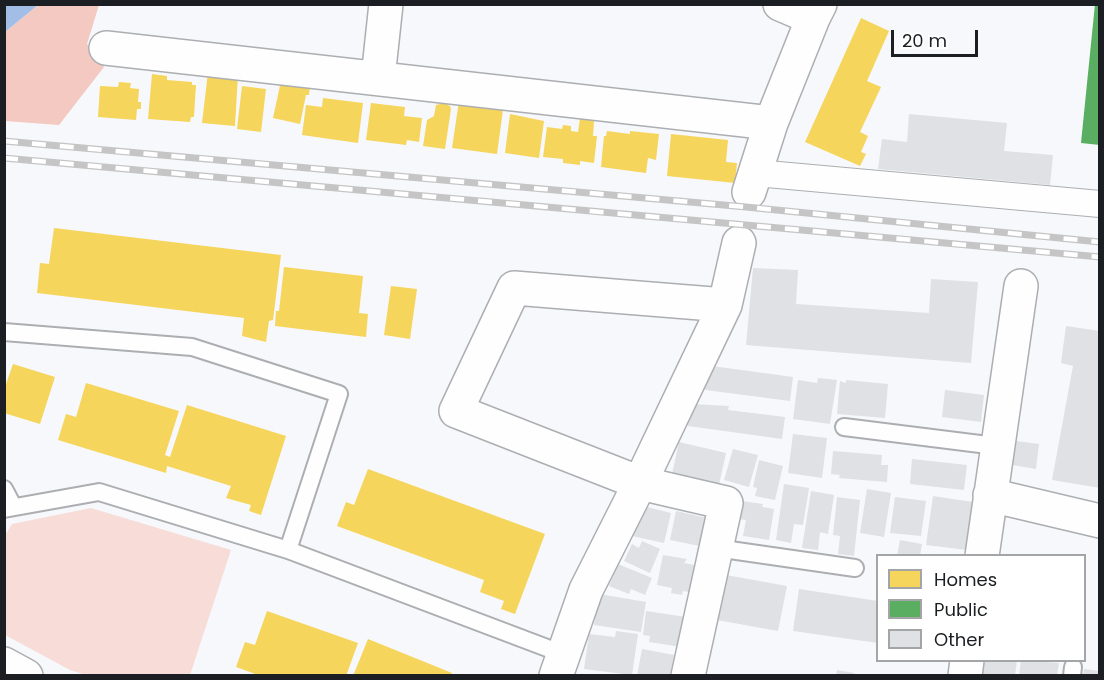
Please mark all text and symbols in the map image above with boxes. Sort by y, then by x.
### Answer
scale bar [894,18,981,56]
text: 20 m [902,28,947,53]
legend [876,554,1086,662]
text: Homes [934,567,997,592]
text: Public [934,597,988,622]
text: Other [934,627,984,652]

